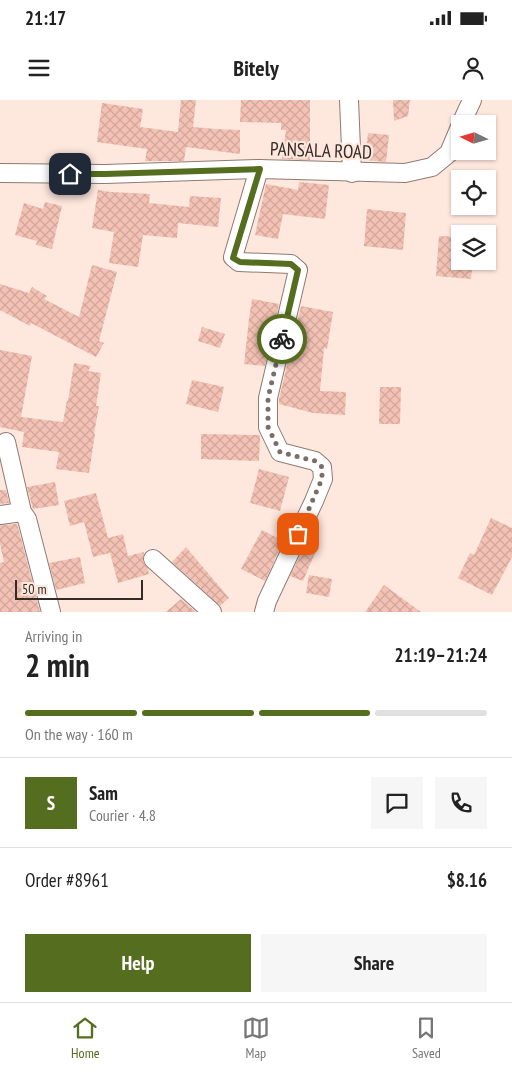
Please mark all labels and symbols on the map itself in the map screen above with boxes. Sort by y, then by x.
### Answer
north arrow [451,115,496,160]
street label: PANSALA ROAD [270,136,372,164]
pin [49,153,91,195]
courier [257,314,307,364]
pin [277,513,319,555]
scale bar [15,577,142,600]

